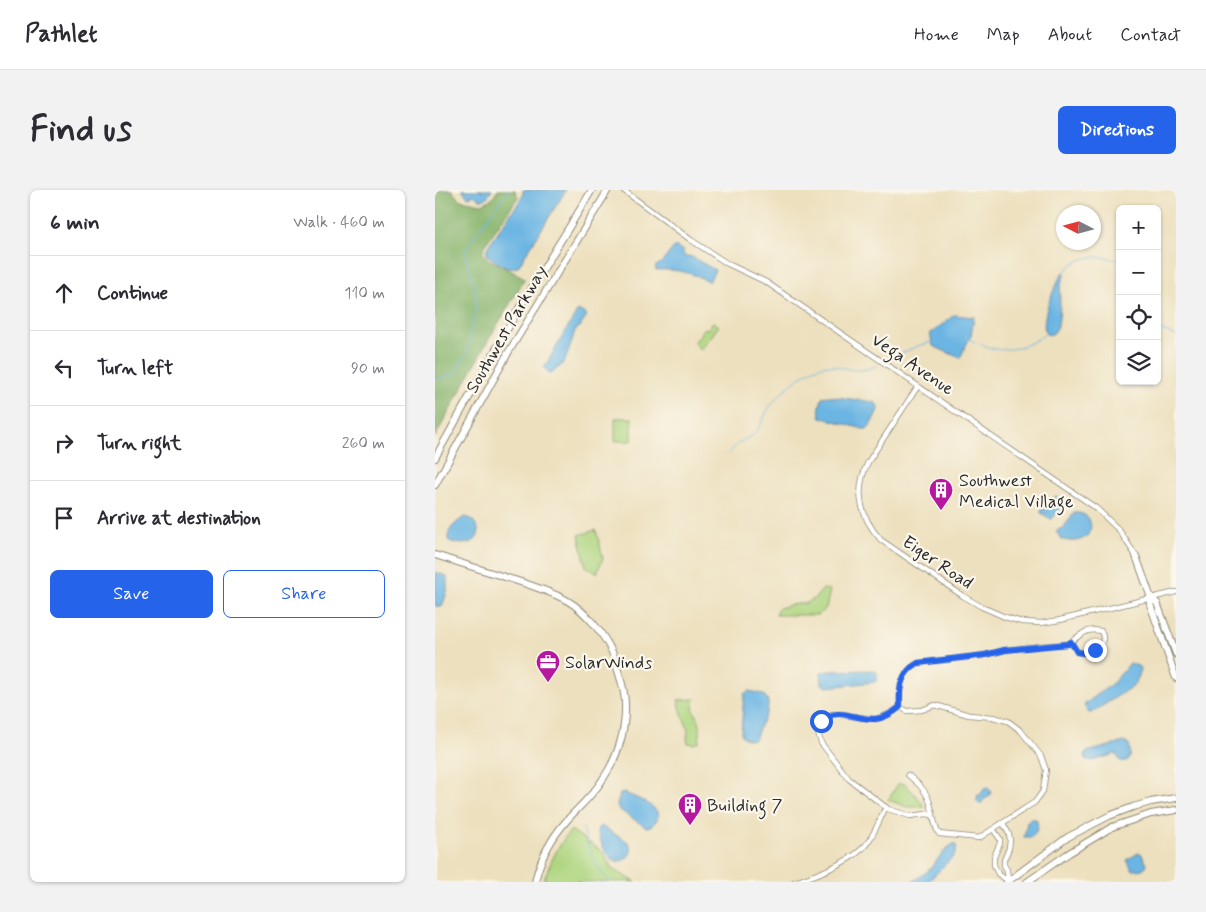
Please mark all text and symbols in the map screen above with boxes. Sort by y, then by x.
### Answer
text: Pathlet [25,19,97,50]
text: Home [914,23,959,47]
text: Map [987,23,1020,47]
text: About [1048,23,1092,47]
text: Contact [1120,23,1181,47]
button: Directions [1058,106,1176,154]
text: Find us [30,107,132,153]
north arrow [1056,205,1101,250]
map controls [1116,205,1161,385]
button: + [1116,205,1161,250]
text: 6 min [50,209,100,237]
text: Walk · 460 m [293,212,385,233]
button: − [1116,250,1161,295]
street label: Southwest Parkway [460,261,553,398]
icon: ahead [50,279,78,307]
text: Continue [97,281,168,306]
text: 110 m [344,283,385,304]
button: locate [1116,295,1161,340]
street label: Vega Avenue [865,328,959,403]
button: layers [1116,340,1161,385]
icon: left [50,354,78,382]
text: Turn left [97,356,173,381]
text: 90 m [351,358,385,379]
icon: right [50,429,78,457]
text: Turn right [97,431,181,456]
text: 260 m [342,433,385,454]
place label: Southwest Medical Village [959,469,1073,516]
building icon: Southwest Medical Village [928,477,954,511]
icon: arrive [50,504,78,532]
text: Arrive at destination [97,506,261,531]
street label: Eiger Road [897,530,977,595]
button: Save [50,570,213,618]
button: Share [223,570,385,618]
route end [1084,639,1107,662]
office icon: SolarWinds [535,649,561,683]
place label: SolarWinds [565,651,652,675]
route start [810,710,833,733]
building icon: Building 7 [677,792,703,826]
place label: Building 7 [707,794,783,820]

